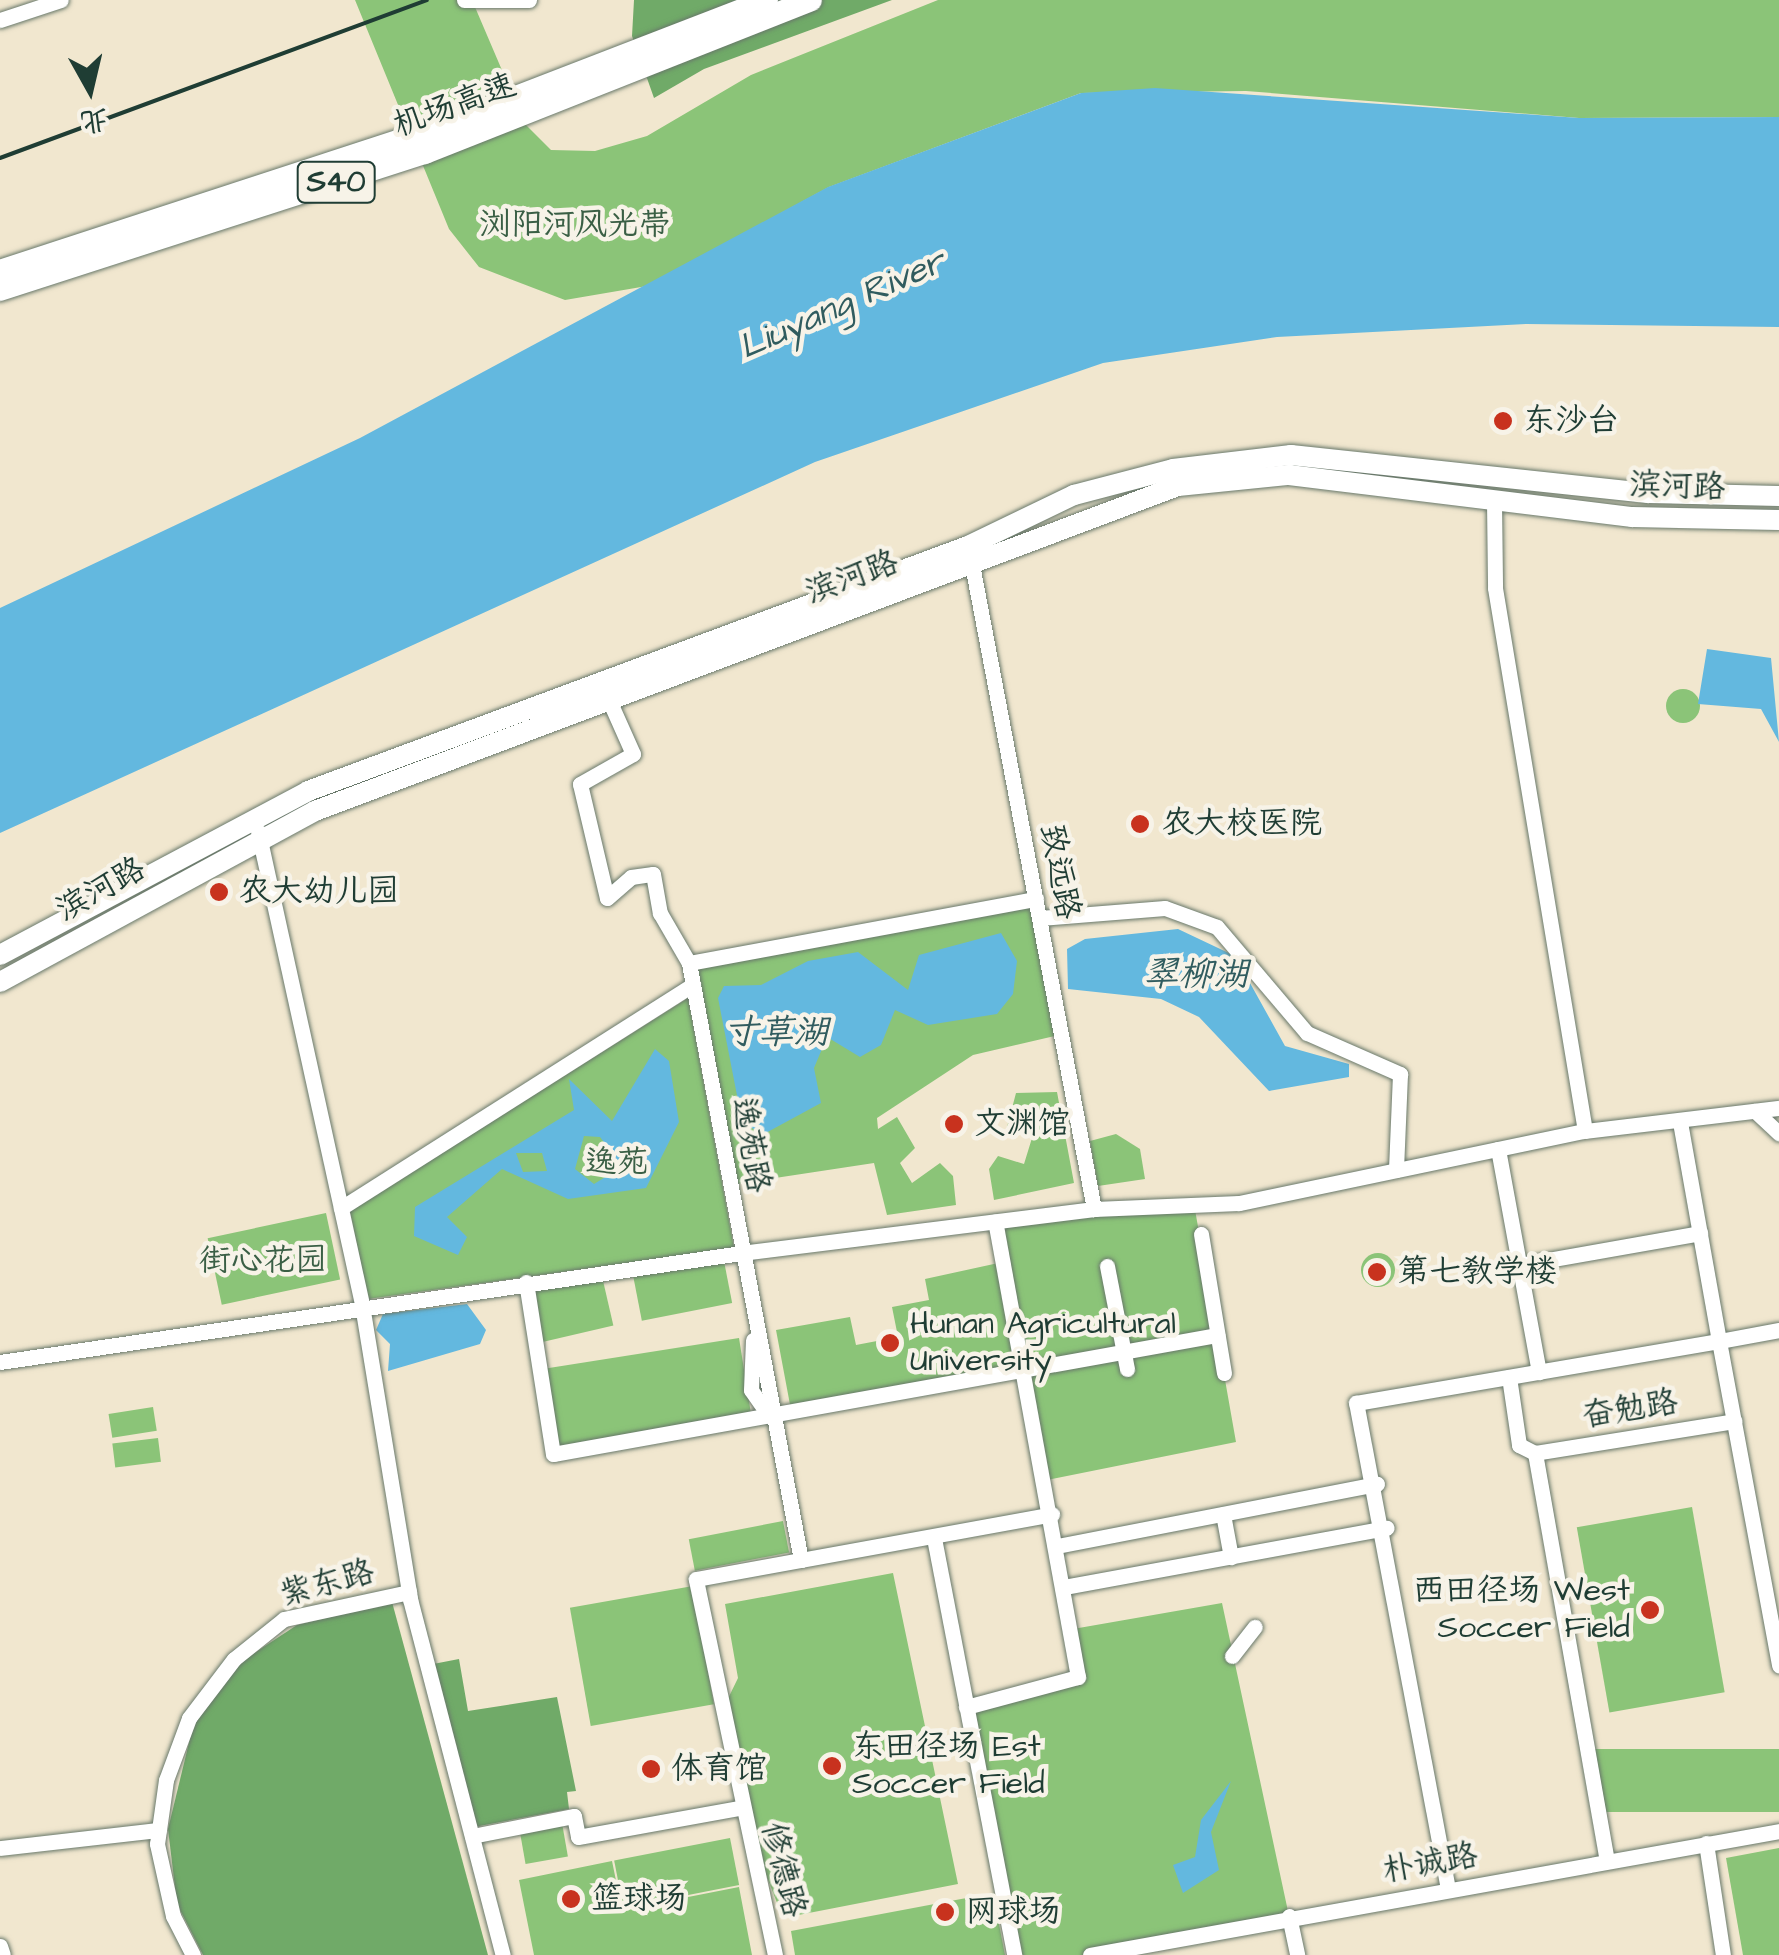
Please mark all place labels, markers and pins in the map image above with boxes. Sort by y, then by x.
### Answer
place label: 东沙台 [1523,402,1619,440]
marker: 东沙台 [1492,410,1514,432]
place label: 农大校医院 [1162,805,1322,843]
marker: 农大校医院 [1127,811,1153,837]
place label: 农大幼儿园 [239,873,399,911]
marker: 农大幼儿园 [208,881,230,903]
place label: 文渊馆 [974,1105,1070,1143]
marker: 文渊馆 [943,1113,965,1135]
place label: 第七教学楼 [1397,1253,1557,1291]
marker: 第七教学楼 [1366,1261,1388,1283]
place label: Hunan Agricultural University [910,1306,1176,1381]
marker: Hunan Agricultural University [879,1332,901,1354]
place label: 西田径场 West Soccer Field [1413,1573,1630,1648]
marker: 西田径场 West Soccer Field [1639,1599,1661,1621]
place label: 东田径场 Est Soccer Field [852,1729,1045,1804]
place label: 体育馆 [671,1750,767,1788]
marker: 东田径场 Est Soccer Field [821,1755,843,1777]
marker: 体育馆 [640,1758,662,1780]
place label: 篮球场 [591,1880,687,1918]
marker: 篮球场 [560,1888,582,1910]
place label: 网球场 [965,1893,1061,1931]
marker: 网球场 [934,1901,956,1923]

